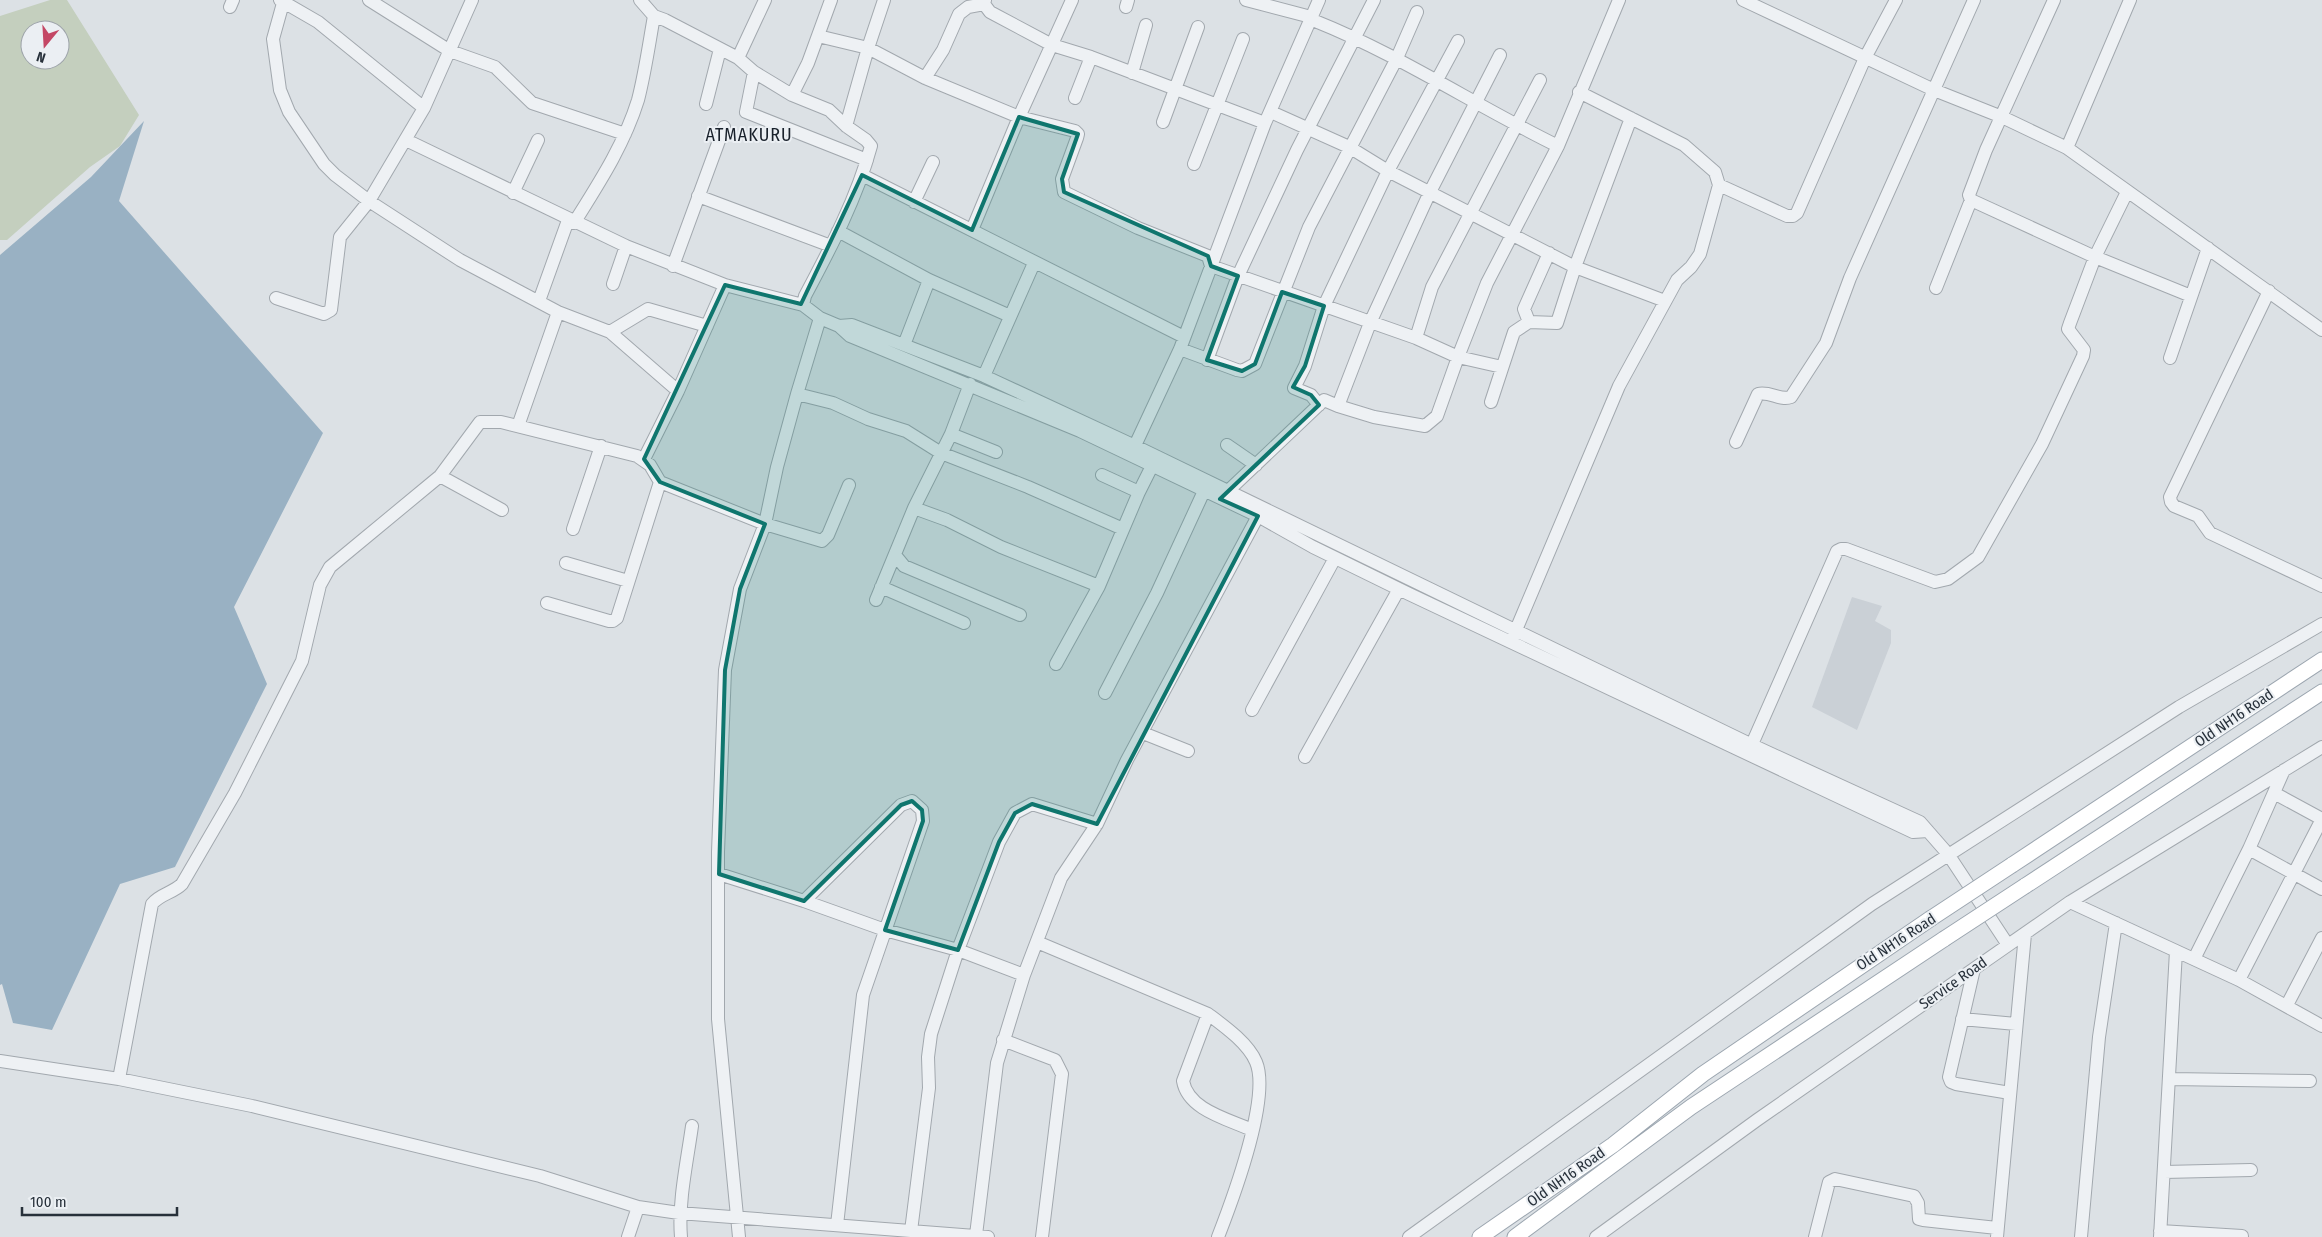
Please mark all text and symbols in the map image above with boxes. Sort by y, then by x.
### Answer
north arrow [20,20,70,70]
text: N [35,48,48,66]
district label: ATMAKURU [705,124,793,146]
street label: Old NH16 Road [2191,685,2277,751]
street label: Old NH16 Road [1853,910,1939,974]
street label: Service Road [1916,953,1990,1013]
street label: Old NH16 Road [1524,1144,1608,1210]
scale bar [22,1184,178,1216]
text: 100 m [30,1193,67,1211]

